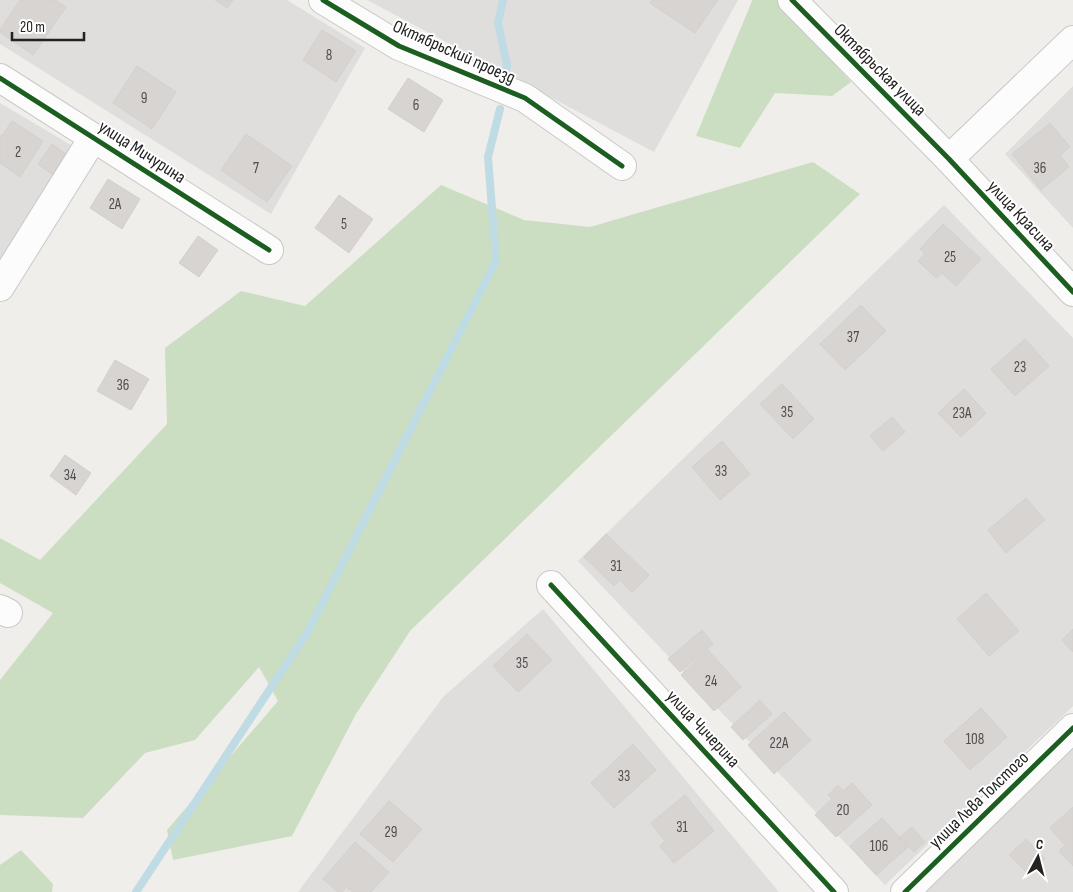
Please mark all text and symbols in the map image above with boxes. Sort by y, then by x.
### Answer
scale bar [12,10,85,42]
street label: Октябрьский проезд [390,16,518,88]
text: 20 m [20,18,45,37]
street label: Октябрьская улица [829,19,931,121]
house number: 8 [326,46,332,65]
house number: 9 [141,89,147,108]
house number: 6 [413,96,419,115]
street label: улица Мичурина [94,116,190,188]
house number: 2 [15,143,21,162]
house number: 7 [253,159,259,178]
house number: 36 [1034,159,1046,178]
street label: улица Красина [983,176,1059,256]
house number: 2А [109,195,122,214]
house number: 5 [341,215,347,234]
house number: 25 [944,248,956,267]
house number: 37 [847,328,859,347]
house number: 23 [1014,358,1026,377]
house number: 36 [117,376,129,395]
house number: 35 [781,403,793,422]
house number: 23А [953,404,972,423]
house number: 33 [715,462,727,481]
house number: 34 [64,466,76,485]
house number: 31 [610,557,623,576]
house number: 35 [516,654,528,673]
house number: 24 [705,672,717,691]
street label: улица Чичерина [662,686,744,772]
house number: 108 [966,730,984,749]
house number: 22А [770,734,789,753]
street label: улица Льва Толстого [925,747,1033,853]
house number: 33 [618,767,630,786]
house number: 20 [837,801,849,820]
house number: 31 [676,818,689,837]
house number: 29 [385,823,397,842]
north arrow [1013,832,1063,882]
text: С [1035,836,1044,853]
house number: 106 [870,837,888,856]

